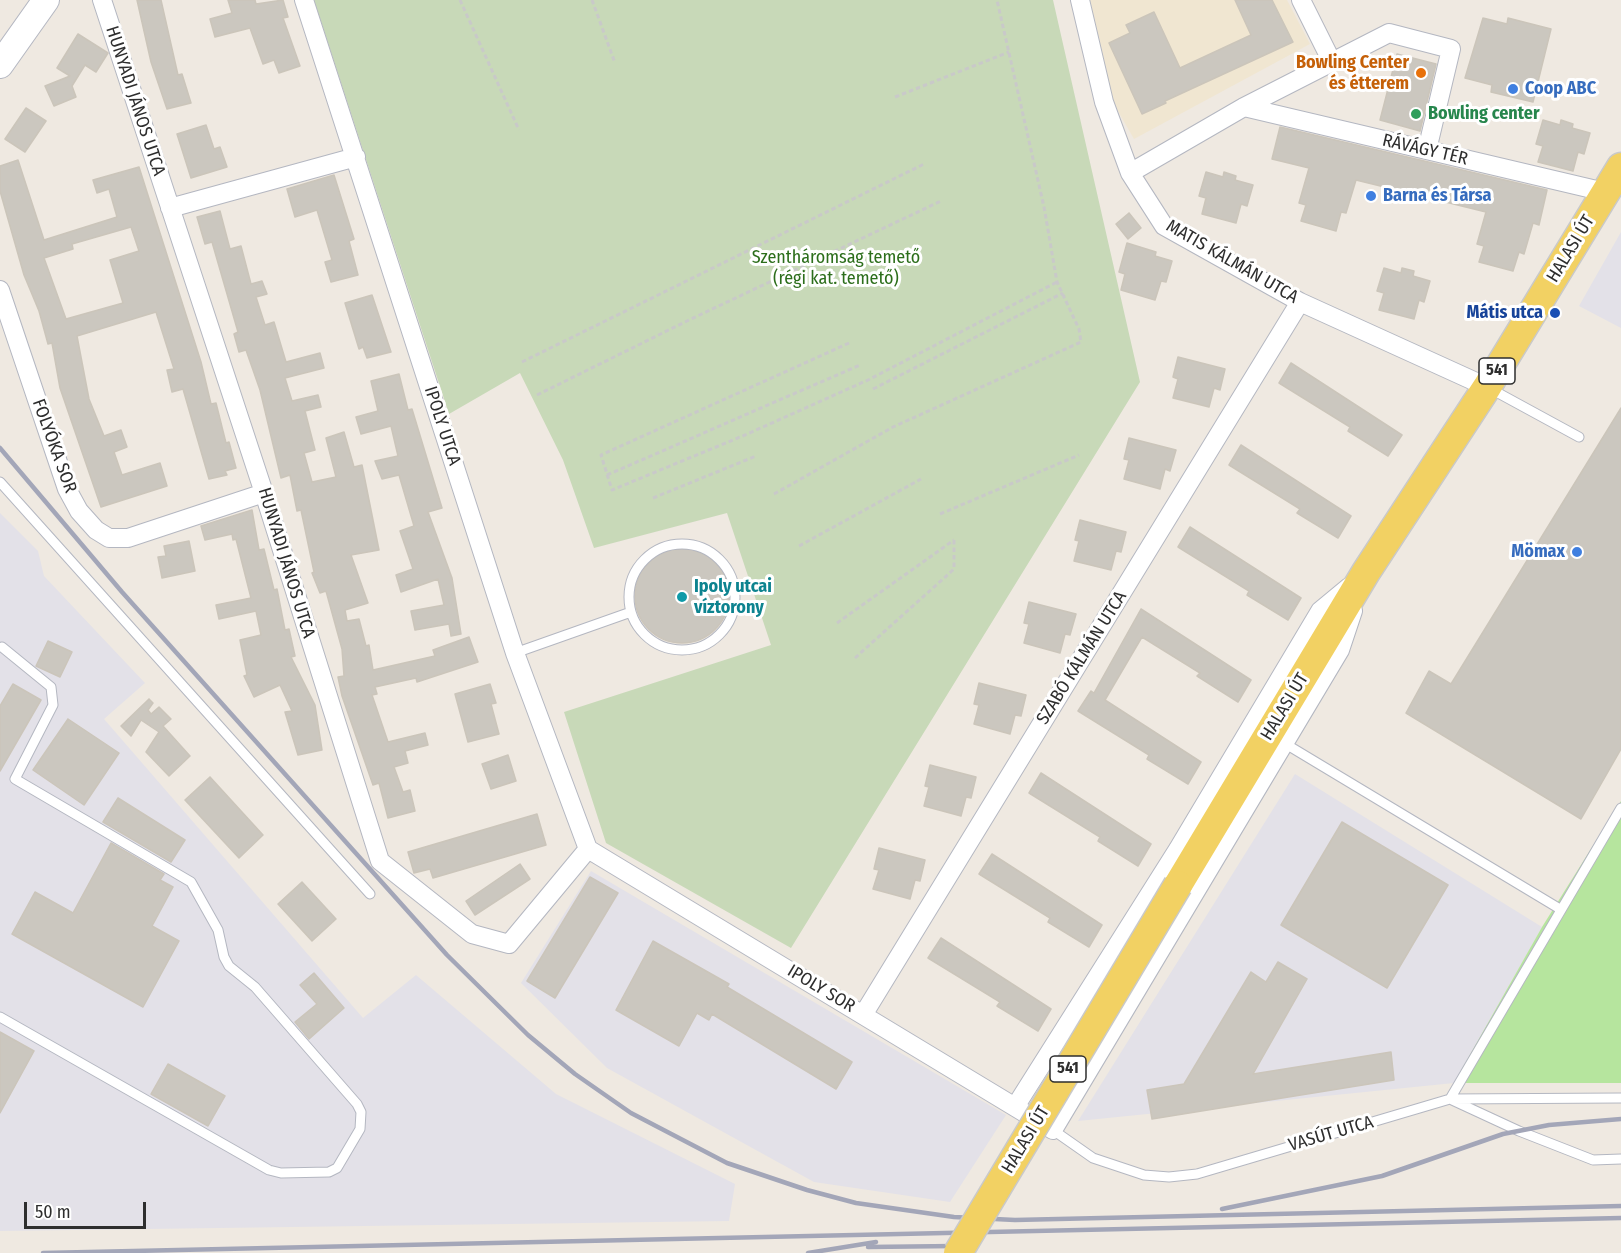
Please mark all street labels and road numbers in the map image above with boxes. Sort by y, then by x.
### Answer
street label: HUNYADI JÁNOS UTCA [101,23,169,179]
street label: RÁVÁGY TÉR [1380,130,1470,170]
street label: HALASI ÚT [1543,211,1599,287]
street label: MATIS KÁLMÁN UTCA [1162,215,1302,309]
road number: 541 [1479,358,1515,384]
street label: IPOLY UTCA [419,384,465,468]
street label: FOLYÓKA SOR [27,396,81,496]
street label: HUNYADI JÁNOS UTCA [253,485,319,641]
street label: SZABÓ KÁLMÁN UTCA [1032,587,1132,729]
street label: HALASI ÚT [1257,669,1313,745]
street label: IPOLY SOR [783,960,859,1018]
road number: 541 [1050,1056,1086,1082]
street label: HALASI ÚT [998,1102,1054,1178]
street label: VASÚT UTCA [1286,1112,1376,1156]

